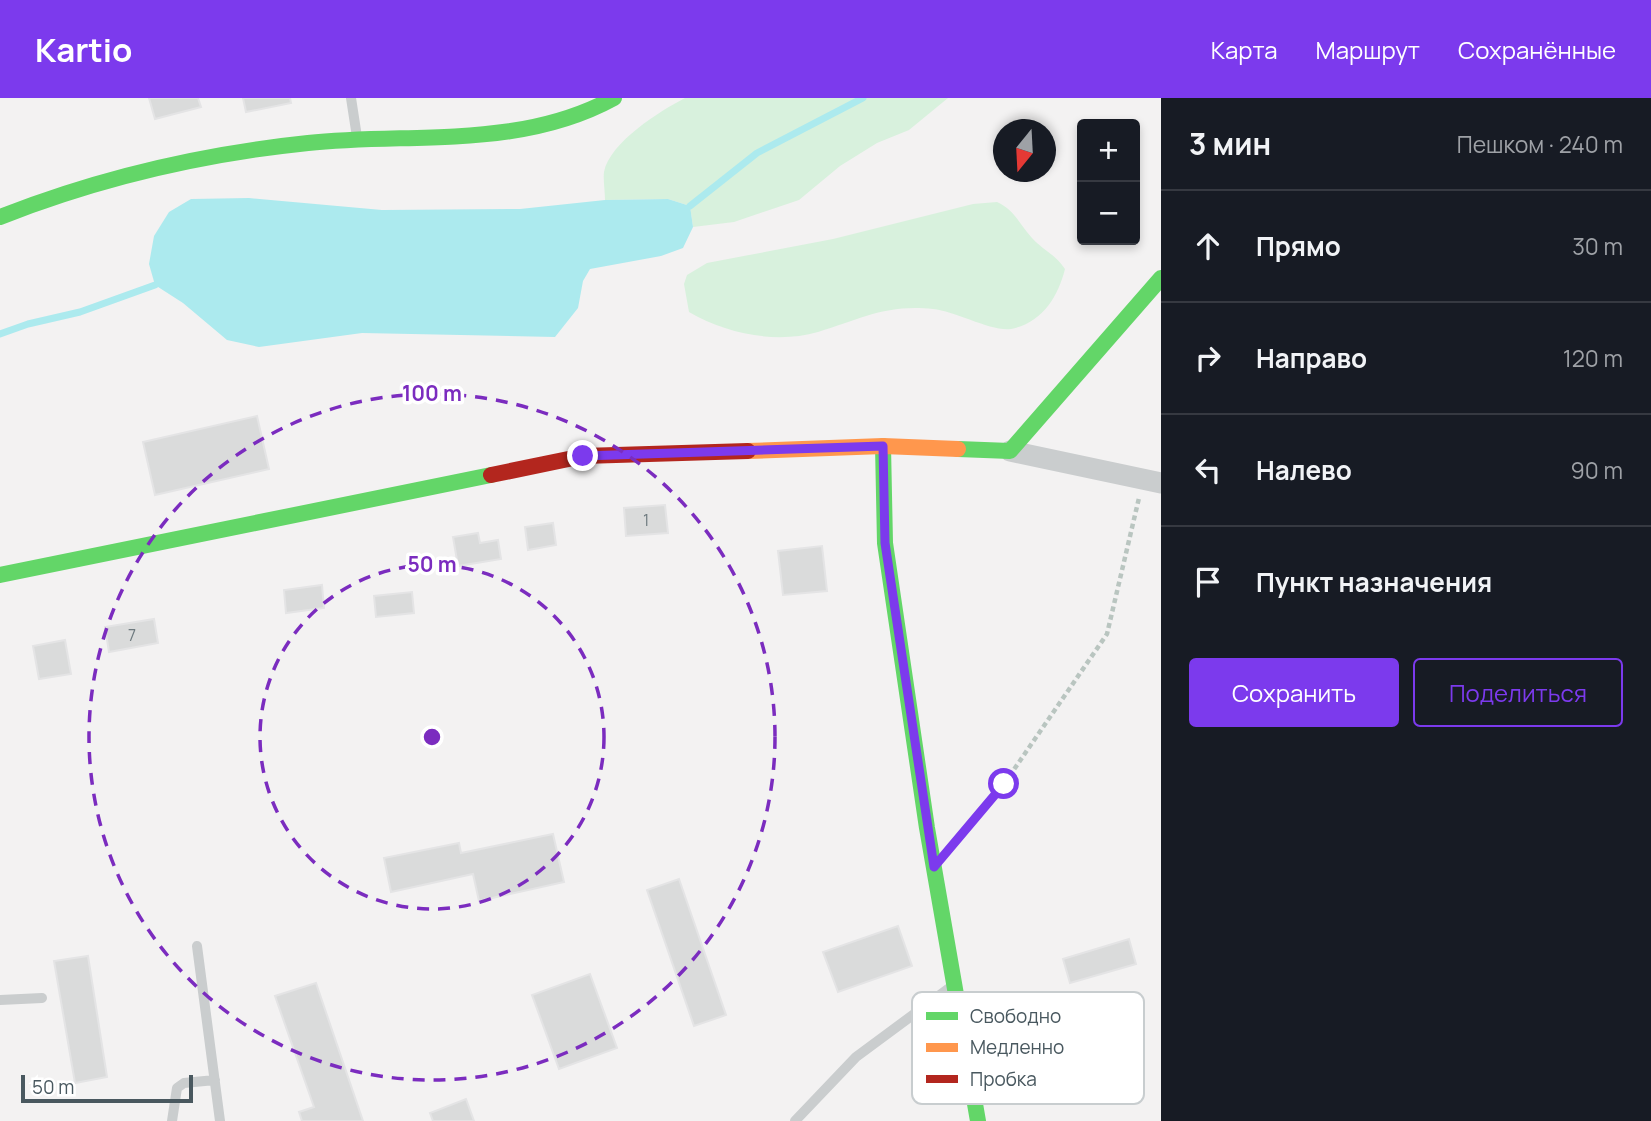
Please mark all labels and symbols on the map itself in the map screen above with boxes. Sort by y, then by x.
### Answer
north arrow [993,119,1056,182]
text: 100 m [402,379,462,407]
route end [567,440,598,471]
house number: 1 [643,509,649,531]
text: 50 m [407,550,457,578]
house number: 7 [128,624,136,646]
centre of rings [420,725,444,749]
route start [988,768,1019,799]
legend [912,992,1144,1104]
text: Свободно [970,1003,1061,1029]
text: Медленно [970,1034,1064,1060]
text: Пробка [970,1066,1037,1092]
scale bar [21,1072,192,1104]

